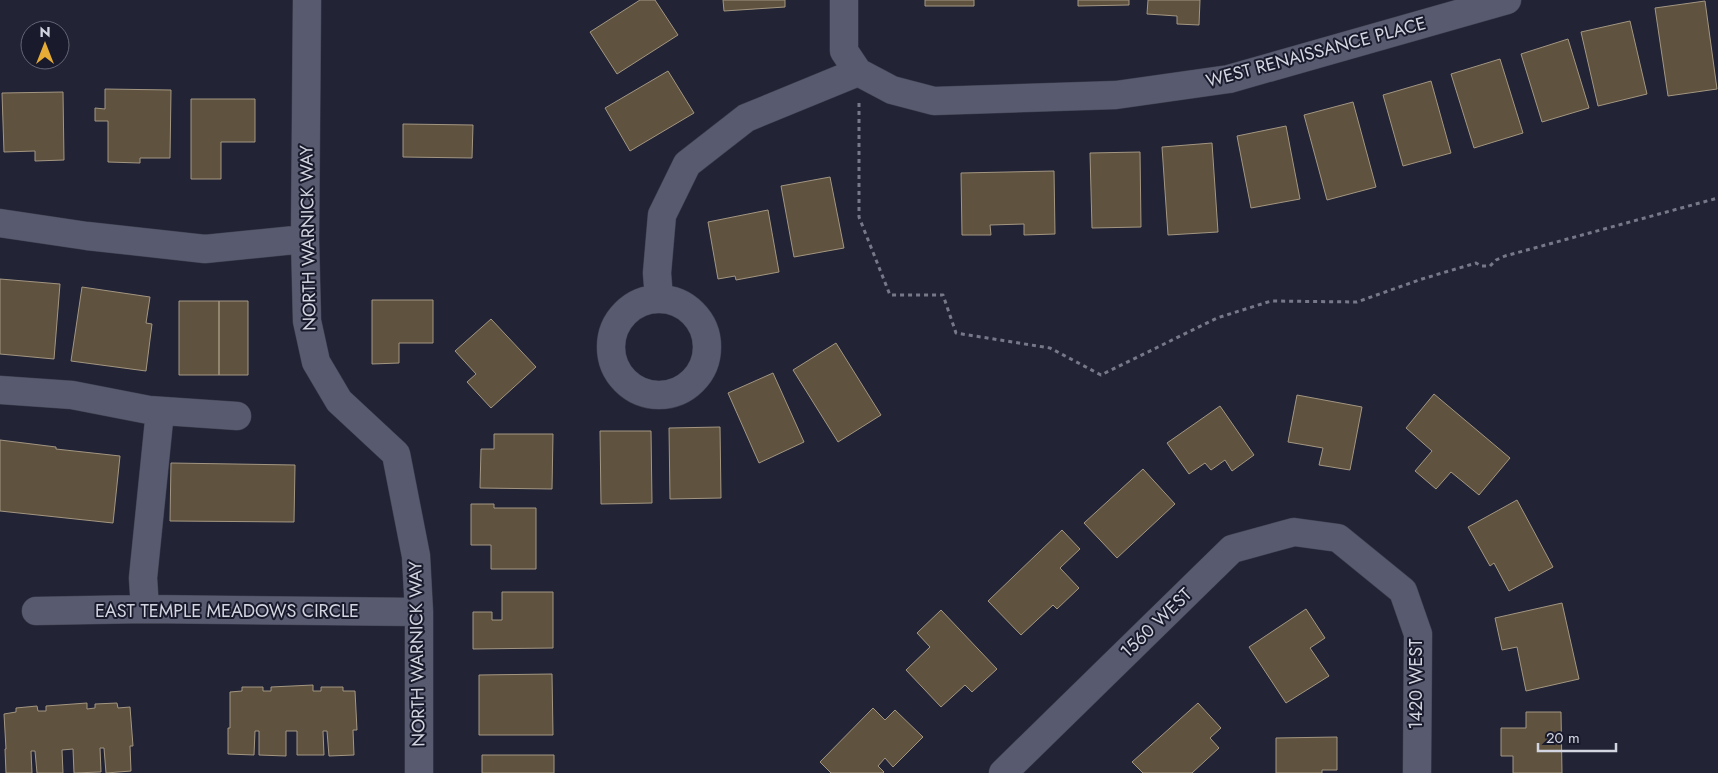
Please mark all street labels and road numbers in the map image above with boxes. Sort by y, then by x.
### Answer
street label: WEST RENAISSANCE PLACE [1203,10,1429,94]
street label: NORTH WARNICK WAY [293,144,323,331]
street label: NORTH WARNICK WAY [402,560,432,747]
street label: 1560 WEST [1114,582,1198,664]
street label: EAST TEMPLE MEADOWS CIRCLE [95,598,359,624]
street label: 1420 WEST [1403,638,1429,730]

